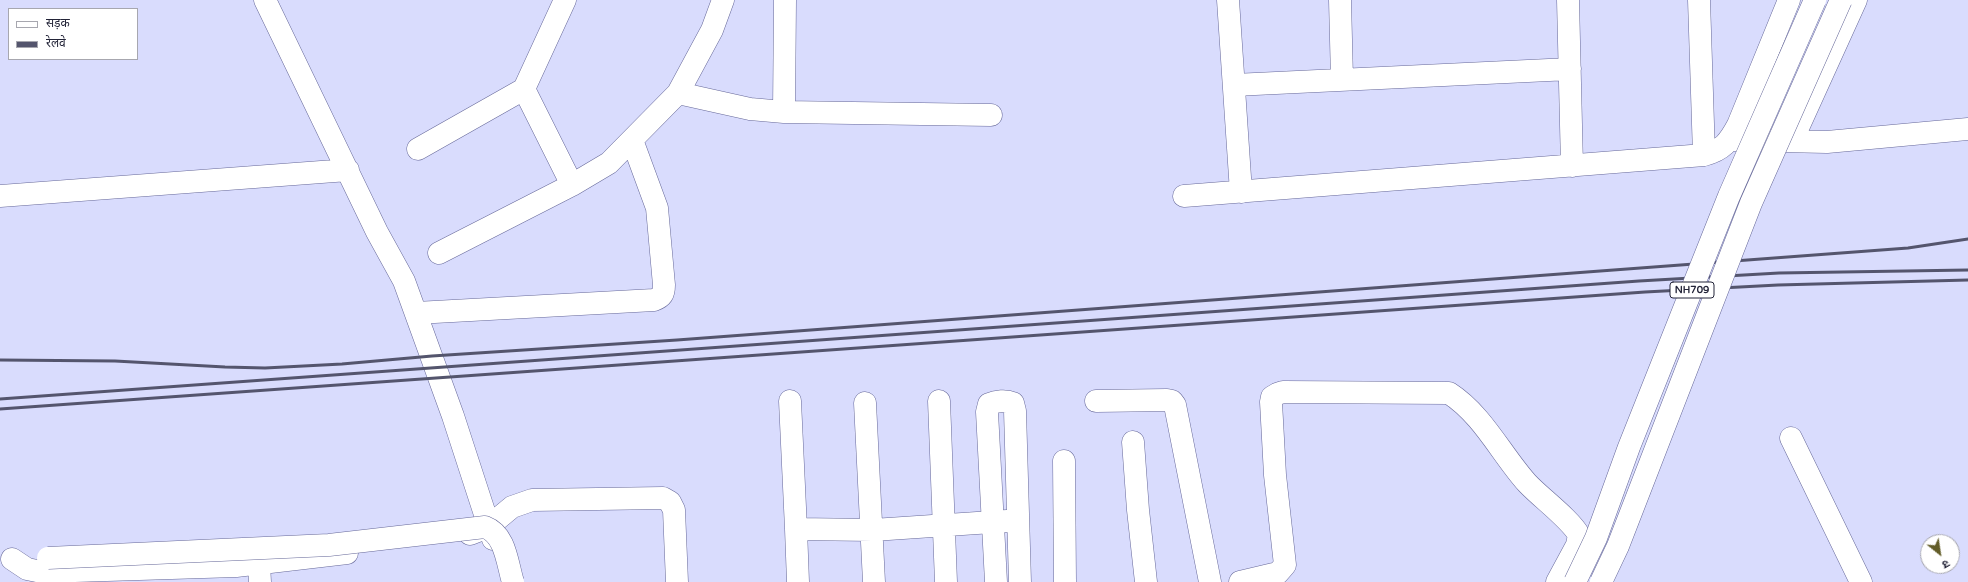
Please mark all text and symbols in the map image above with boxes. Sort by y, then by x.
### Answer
legend [8,8,138,60]
text: सड़क [46,16,70,30]
text: रेलवे [46,36,66,50]
road number: NH709 [1670,282,1714,298]
north arrow [1920,534,1960,574]
text: उ [1940,557,1952,571]

